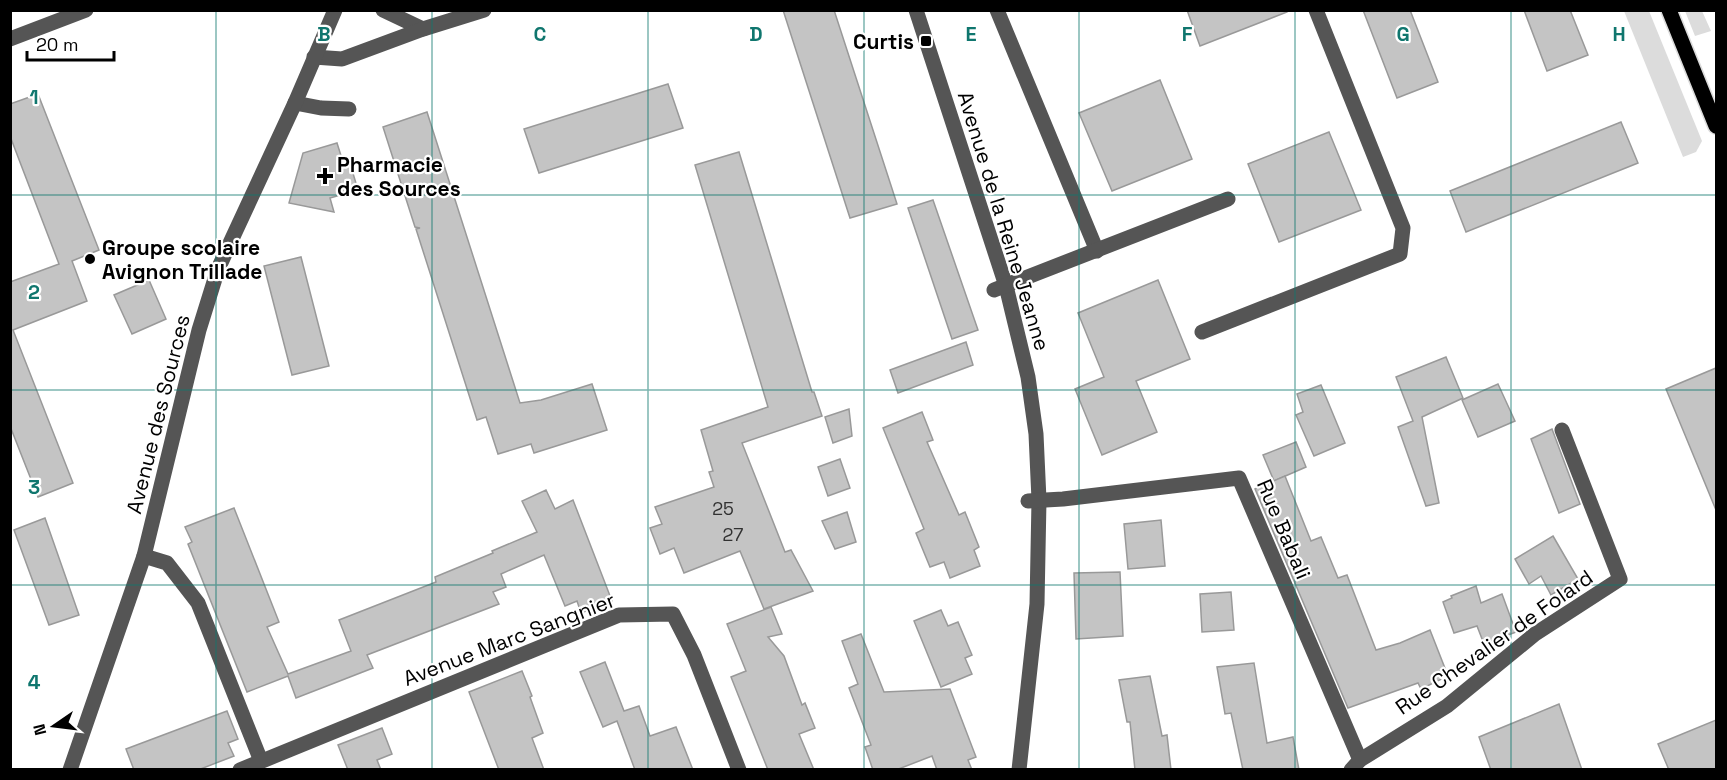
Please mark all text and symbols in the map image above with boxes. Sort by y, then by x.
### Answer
text: B [317,21,331,47]
text: C [534,21,547,47]
text: D [749,21,763,47]
text: E [965,21,977,47]
text: F [1182,21,1193,47]
text: G [1396,21,1410,47]
text: H [1612,21,1626,47]
scale bar [27,24,114,62]
place label: Curtis [853,28,914,55]
text: 20 m [36,33,79,56]
marker: Curtis [919,34,933,48]
text: 1 [29,84,39,110]
street label: Avenue de la Reine Jeanne [952,88,1056,354]
place label: Pharmacie des Sources [337,151,461,202]
marker: Pharmacie des Sources [318,169,332,183]
place label: Groupe scolaire Avignon Trillade [102,234,262,285]
marker: Groupe scolaire Avignon Trillade [83,252,97,266]
text: 2 [28,279,40,305]
street label: Avenue des Sources [120,312,196,516]
text: 3 [28,474,40,500]
street label: Rue Babali [1251,475,1317,583]
house number: 25 [712,497,734,520]
house number: 27 [723,523,743,546]
street label: Rue Chevalier de Folard [1390,563,1598,721]
street label: Avenue Marc Sangnier [399,586,619,692]
text: 4 [28,669,41,695]
north arrow [24,696,84,756]
text: N [28,722,51,737]

